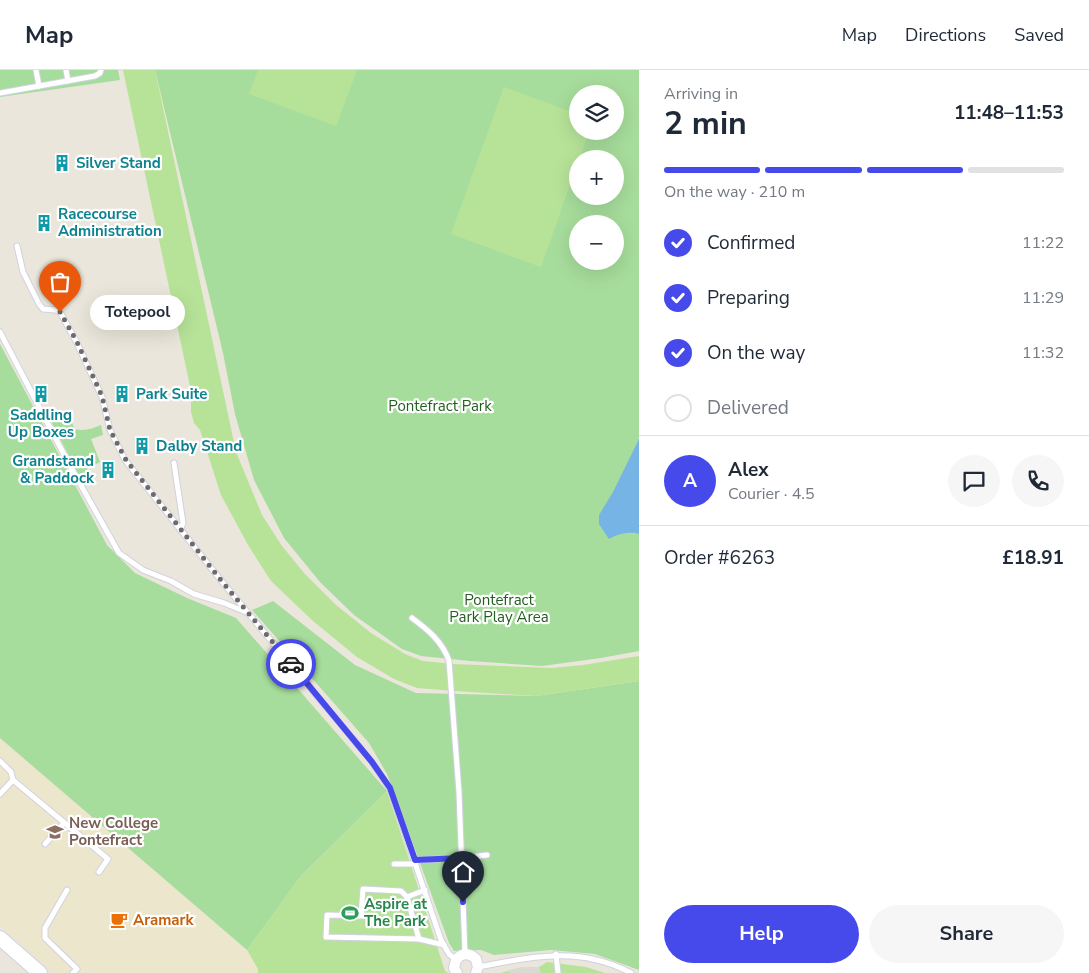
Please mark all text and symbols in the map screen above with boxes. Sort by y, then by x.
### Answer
text: Map [25,19,73,51]
text: Map [842,23,877,47]
text: Directions [905,23,986,47]
text: Saved [1014,23,1064,47]
text: Arriving in [664,83,738,105]
map controls [569,85,624,270]
button: layers [569,85,624,140]
text: 11:48–11:53 [954,100,1064,126]
text: 2 min [664,102,747,145]
button: + [569,150,624,205]
building icon: Silver Stand [52,153,72,173]
place label: Silver Stand [76,153,161,173]
text: On the way · 210 m [664,181,805,203]
place label: Racecourse Administration [58,204,162,241]
building icon: Racecourse Administration [34,213,54,233]
button: − [569,215,624,270]
icon: check [664,229,692,257]
text: Confirmed [707,230,795,256]
text: 11:22 [1022,232,1064,254]
pin [39,261,81,312]
icon: bag [46,268,74,296]
icon: check [664,284,692,312]
text: Preparing [707,285,790,311]
text: 11:29 [1022,287,1064,309]
callout: Totepool [90,294,185,330]
text: Totepool [105,301,170,323]
icon: check [664,339,692,367]
text: On the way [707,340,805,366]
text: 11:32 [1022,342,1064,364]
building icon: Saddling Up Boxes [31,384,51,404]
building icon: Park Suite [112,384,132,404]
place label: Park Suite [136,384,207,404]
text: Delivered [707,395,789,421]
park label: Pontefract Park [388,396,492,416]
place label: Saddling Up Boxes [8,405,74,442]
building icon: Dalby Stand [132,436,152,456]
place label: Dalby Stand [156,436,242,456]
place label: Grandstand & Paddock [12,451,95,488]
button: chat [948,455,1000,507]
button: phone [1012,455,1064,507]
text: Alex [728,457,769,483]
building icon: Grandstand & Paddock [98,460,118,480]
text: A [683,468,697,494]
text: Courier · 4.5 [728,483,814,505]
text: Order #6263 [664,545,775,571]
text: £18.91 [1002,545,1064,571]
park label: Pontefract Park Play Area [449,590,549,627]
courier [266,639,316,689]
icon: car [277,650,305,678]
place label: New College Pontefract [69,813,158,850]
school or university icon: New College Pontefract [45,822,65,842]
pin [442,851,484,902]
icon: home [449,858,477,886]
place label: Aspire at The Park [364,894,427,931]
sports icon: Aspire at The Park [340,903,360,923]
button: Help [664,905,859,963]
button: Share [869,905,1064,963]
cafe icon: Aramark [109,910,129,930]
place label: Aramark [133,910,194,930]

